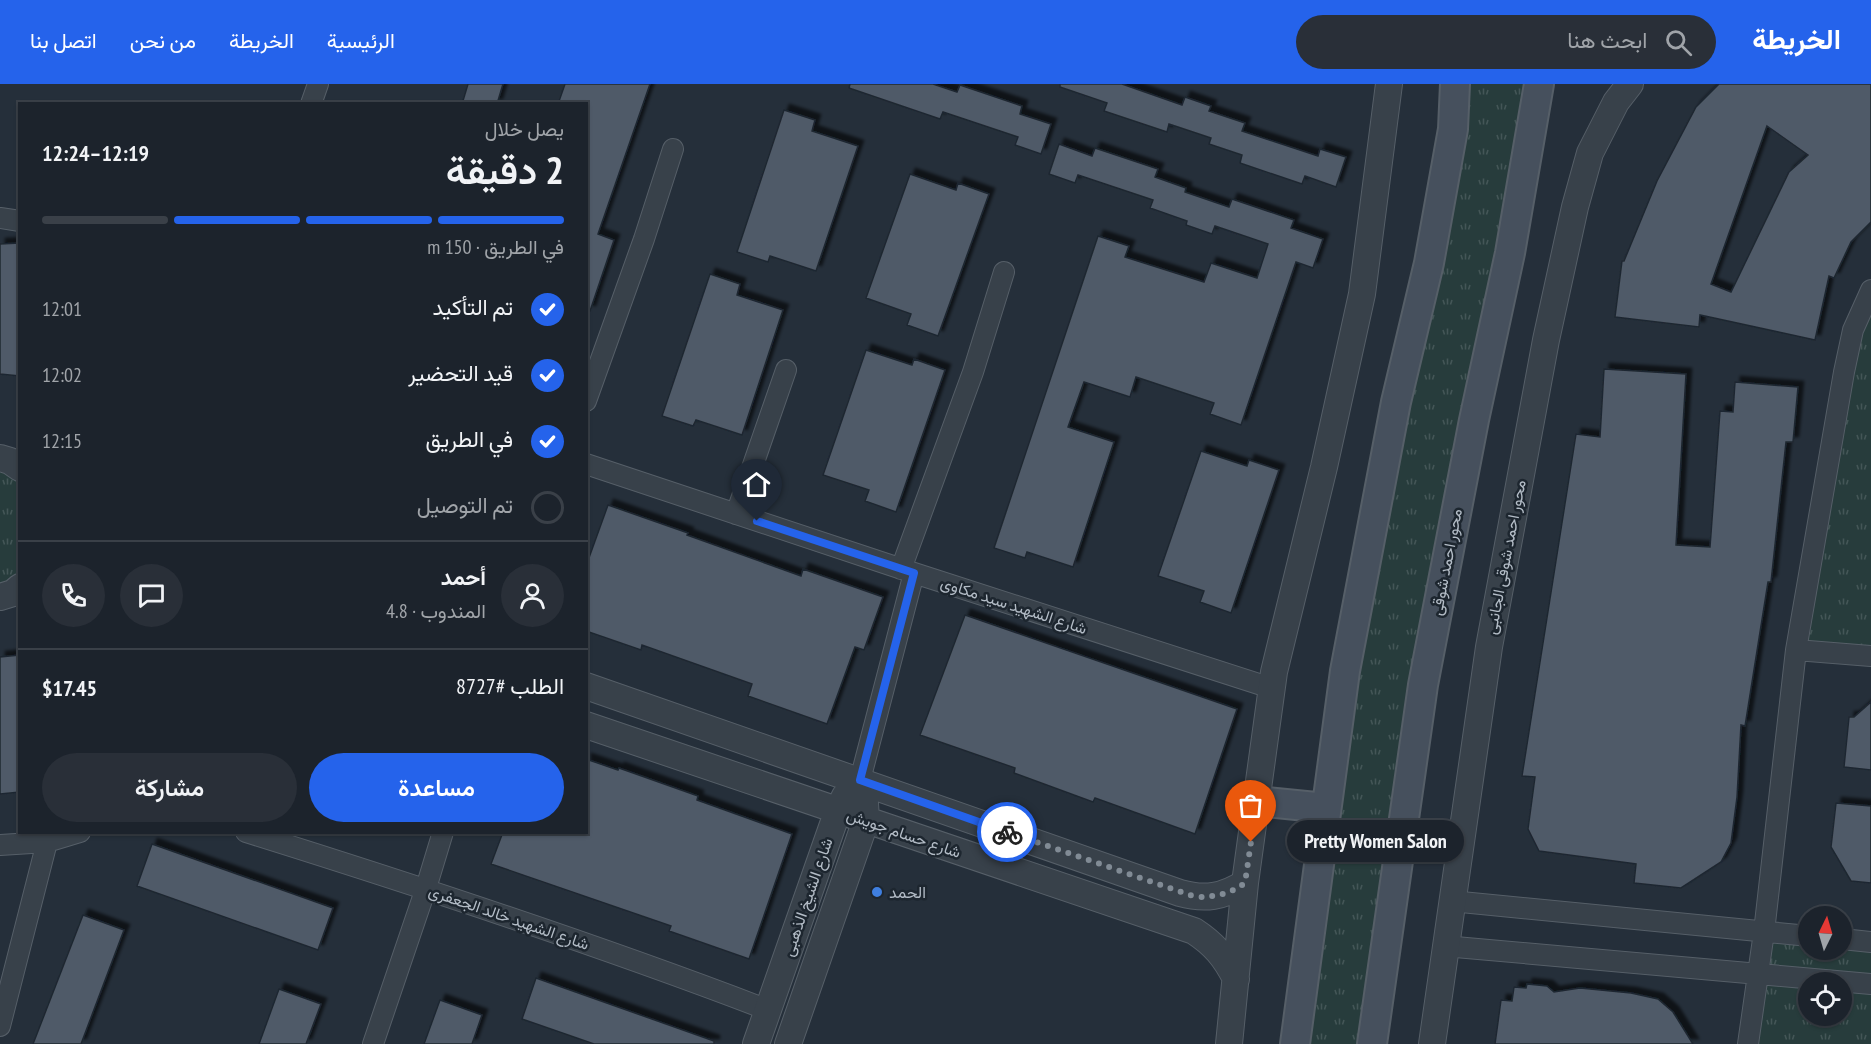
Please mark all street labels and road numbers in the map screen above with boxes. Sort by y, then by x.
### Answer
street label: محور احمد شوقى الجانبى [1480,478,1531,636]
street label: محور احمد شوقى [1426,507,1467,617]
street label: شارع الشهيد سيد مكاوى [938,572,1090,640]
street label: شارع حسام جويش [844,804,964,864]
street label: شارع الشيخ الذهبى [777,835,839,959]
street label: شارع الشهيد خالد الجعفرى [426,880,592,956]

